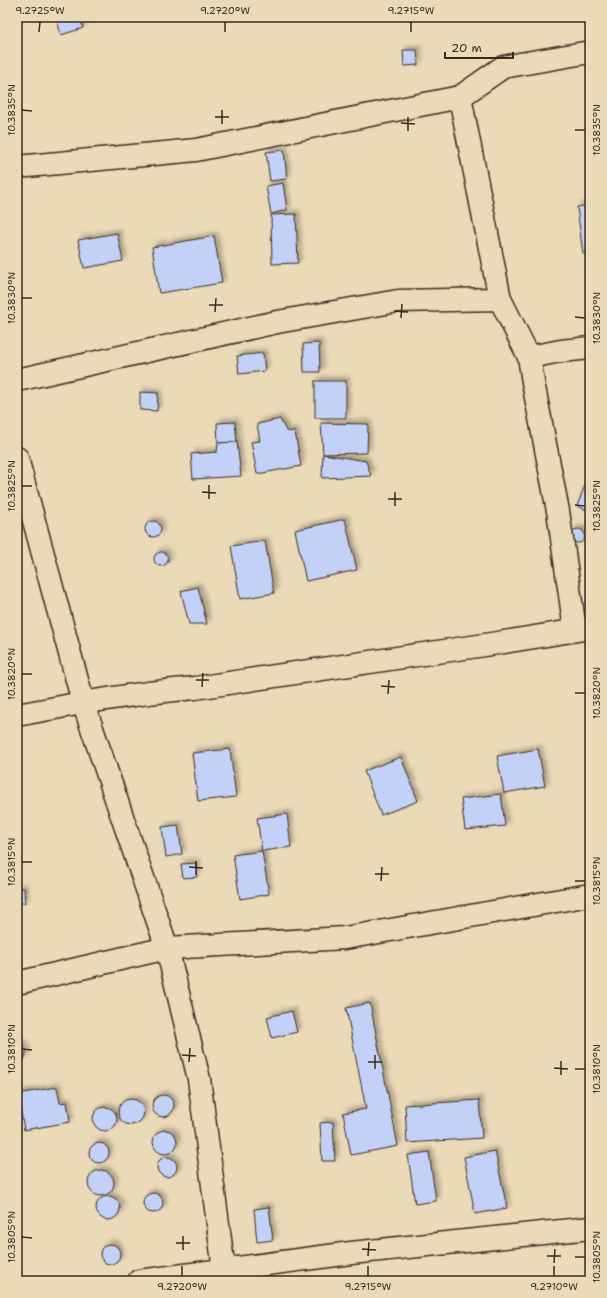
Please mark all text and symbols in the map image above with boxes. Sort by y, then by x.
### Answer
text: 9.2725°W [15,4,65,17]
text: 9.2720°W [200,4,250,17]
text: 9.2715°W [388,4,435,17]
scale bar [445,34,513,60]
text: 20 m [451,40,482,56]
text: 10.3835°N [5,84,18,136]
text: 10.3835°N [590,104,603,156]
text: 10.3830°N [5,272,18,324]
text: 10.3830°N [590,292,603,344]
text: 10.3825°N [5,460,18,512]
text: 10.3825°N [590,480,603,532]
text: 10.3820°N [5,648,18,700]
text: 10.3820°N [590,667,603,719]
text: 10.3815°N [5,838,18,886]
text: 10.3815°N [590,857,603,905]
text: 10.3810°N [5,1024,18,1074]
text: 10.3810°N [590,1044,603,1094]
text: 10.3805°N [5,1211,18,1263]
text: 10.3805°N [590,1231,603,1283]
text: 9.2720°W [157,1280,207,1293]
text: 9.2715°W [345,1280,392,1293]
text: 9.2710°W [530,1280,578,1293]

